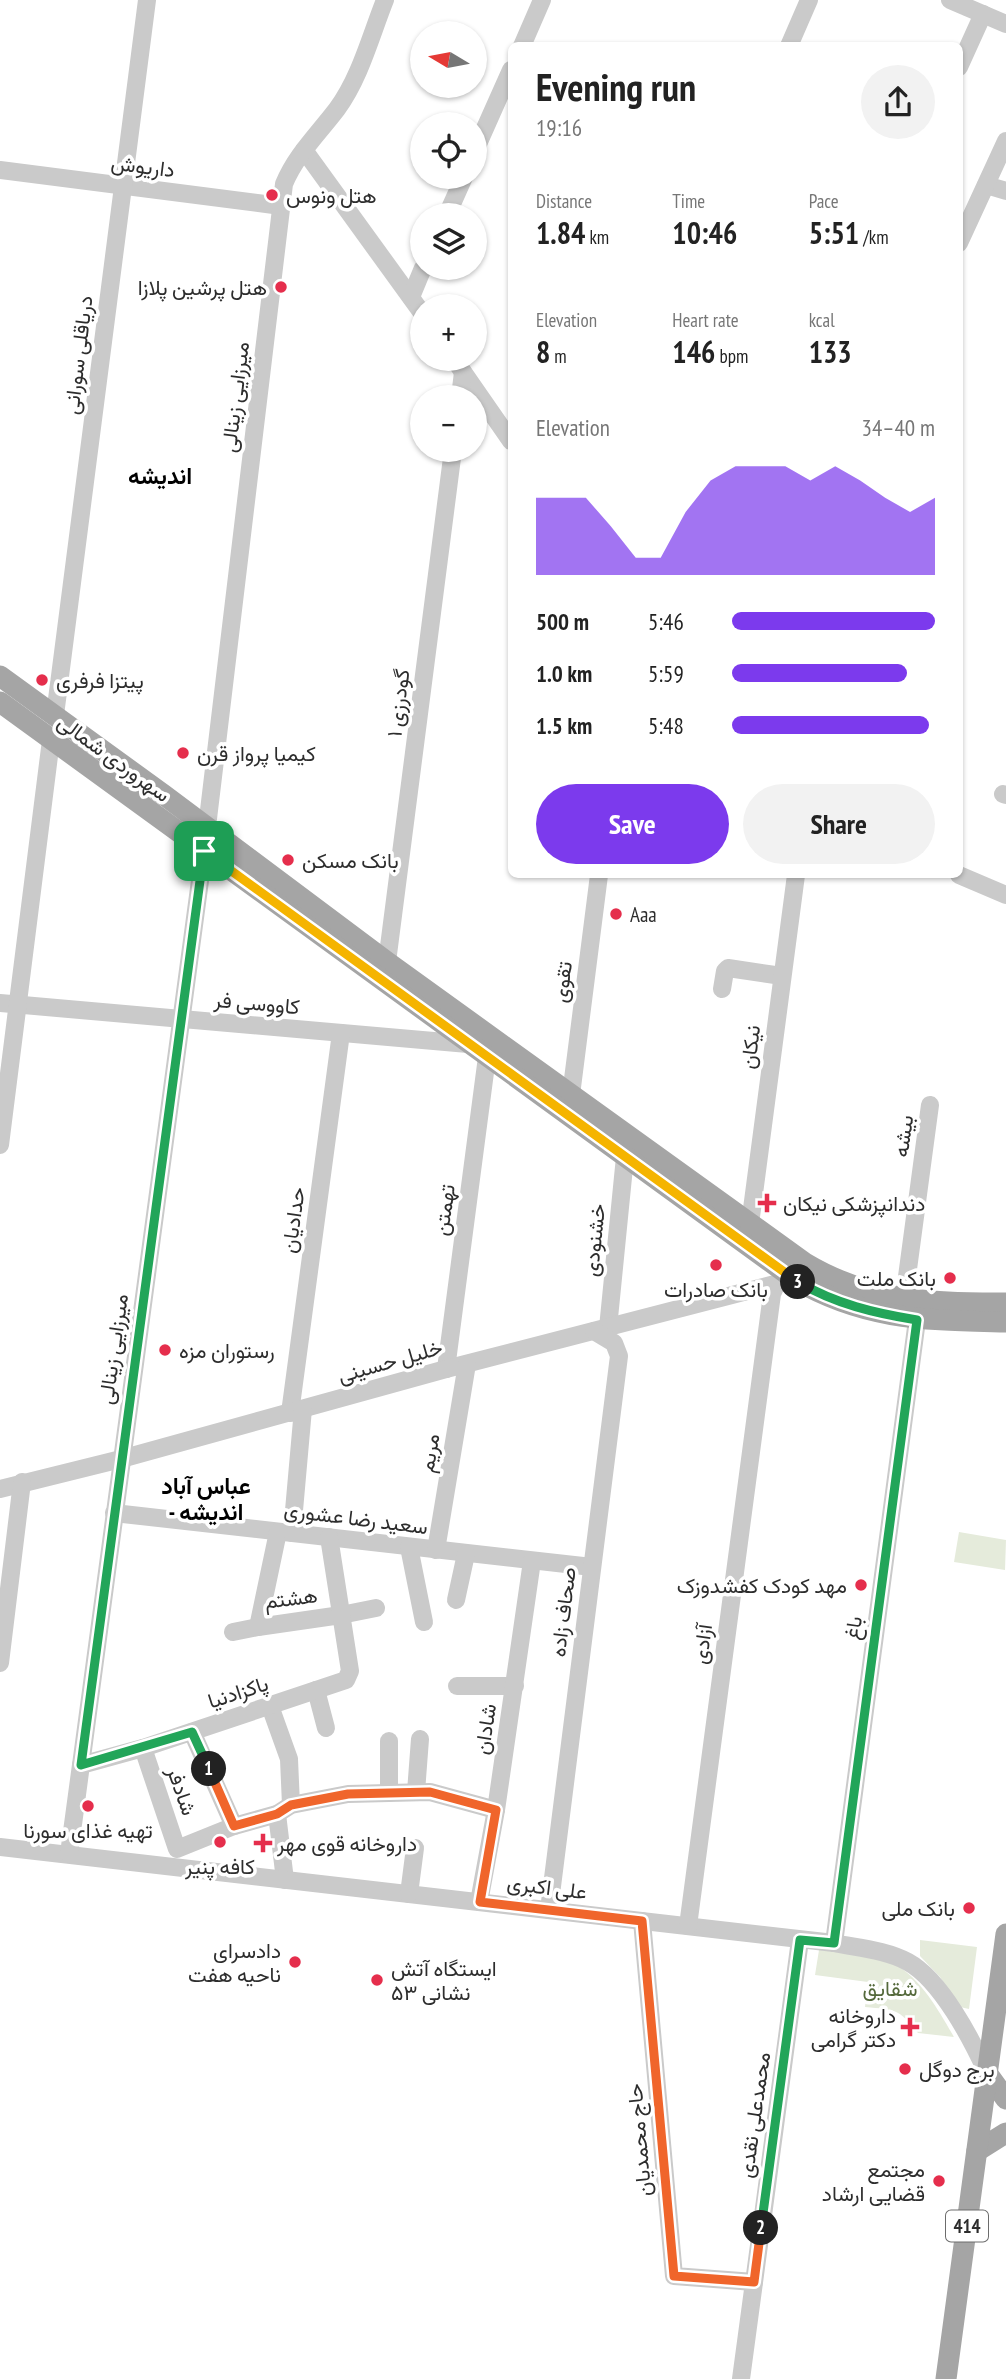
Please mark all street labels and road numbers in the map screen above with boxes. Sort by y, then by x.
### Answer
street label: داریوش [110,149,176,183]
street label: دریاقلی سورانی [57,294,99,416]
street label: میرزایی زینالی [215,340,255,454]
street label: گودرزی ۱ [380,668,416,738]
street label: سهروردی شمالی [52,708,176,808]
street label: تقوی [546,960,578,1004]
street label: کاووسی فر [212,986,301,1020]
street label: نیکان [734,1023,766,1071]
street label: بیشه [887,1113,919,1159]
street label: تهمتن [427,1183,461,1237]
street label: حدادیان [275,1185,311,1255]
street label: خشنودی [577,1202,611,1278]
street label: میرزایی زینالی [92,1292,134,1406]
street label: خلیل حسینی [334,1333,446,1389]
street label: مریم [413,1432,446,1475]
street label: سعید رضا عشوری [282,1496,430,1540]
street label: صحاف زاده [544,1565,582,1659]
street label: هشتم [263,1581,319,1616]
street label: باغ [838,1614,869,1642]
street label: آزادی [686,1620,718,1666]
street label: پاکزادنیا [204,1670,272,1715]
street label: شادان [468,1702,502,1756]
street label: شادفر [161,1762,203,1819]
street label: علی‌ اکبری [506,1869,588,1905]
street label: محمدعلی نقدی [732,2050,776,2180]
street label: حاج محمدیان [621,2082,658,2197]
road number: 414 [946,2210,988,2242]

